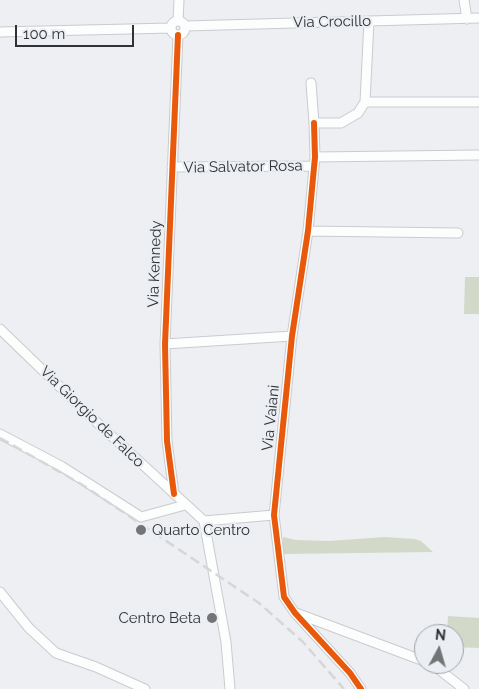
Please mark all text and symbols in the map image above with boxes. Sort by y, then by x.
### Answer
street label: Via Crocillo [293,12,371,32]
scale bar [18,15,136,47]
text: 100 m [23,25,65,43]
street label: Via Salvator Rosa [183,157,303,177]
street label: Via Kennedy [144,220,166,308]
street label: Via Giorgio de Falco [36,363,148,471]
street label: Via Vaiani [259,384,283,452]
place label: Quarto Centro [152,521,250,539]
marker: Quarto Centro [134,523,148,537]
place label: Centro Beta [119,609,201,627]
marker: Centro Beta [205,611,219,625]
north arrow [414,624,464,674]
text: N [434,627,447,644]

